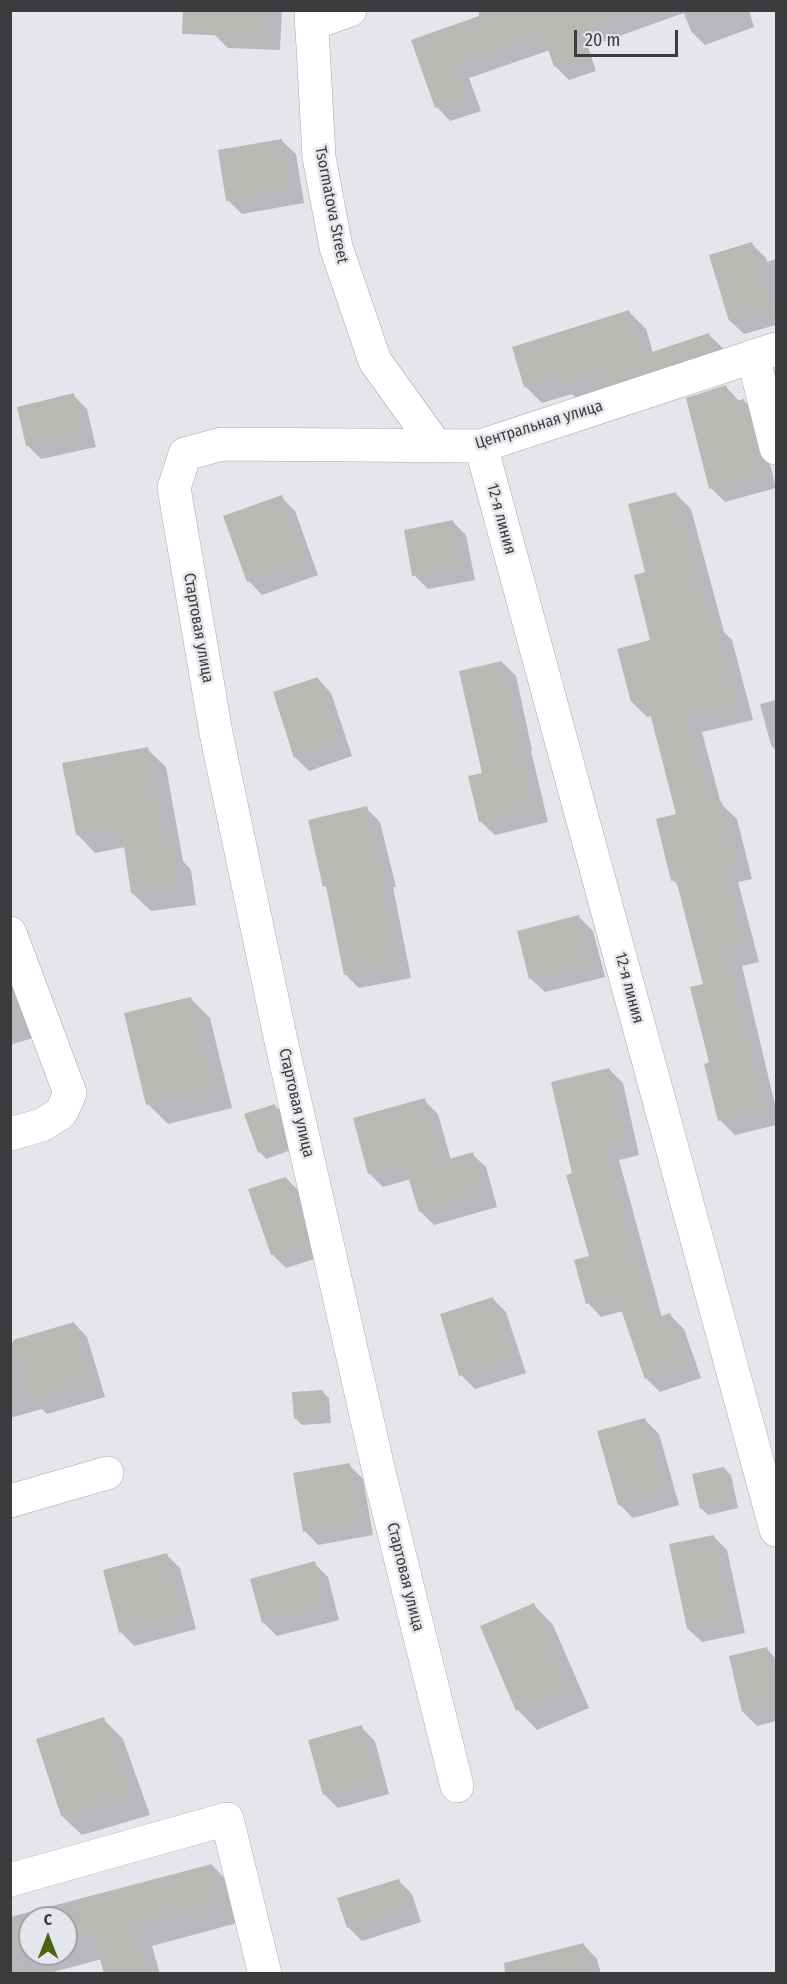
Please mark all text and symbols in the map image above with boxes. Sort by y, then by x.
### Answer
scale bar [577,18,680,56]
text: 20 m [585,29,620,51]
street label: Tsormatova Street [310,145,352,265]
street label: Центральная улица [473,396,605,454]
street label: 12-я линия [482,481,520,557]
street label: Стартовая улица [179,572,217,684]
street label: 12-я линия [610,950,648,1026]
street label: Стартовая улица [274,1047,318,1159]
street label: Стартовая улица [382,1521,428,1633]
north arrow [18,1906,78,1966]
text: С [44,1910,52,1929]

